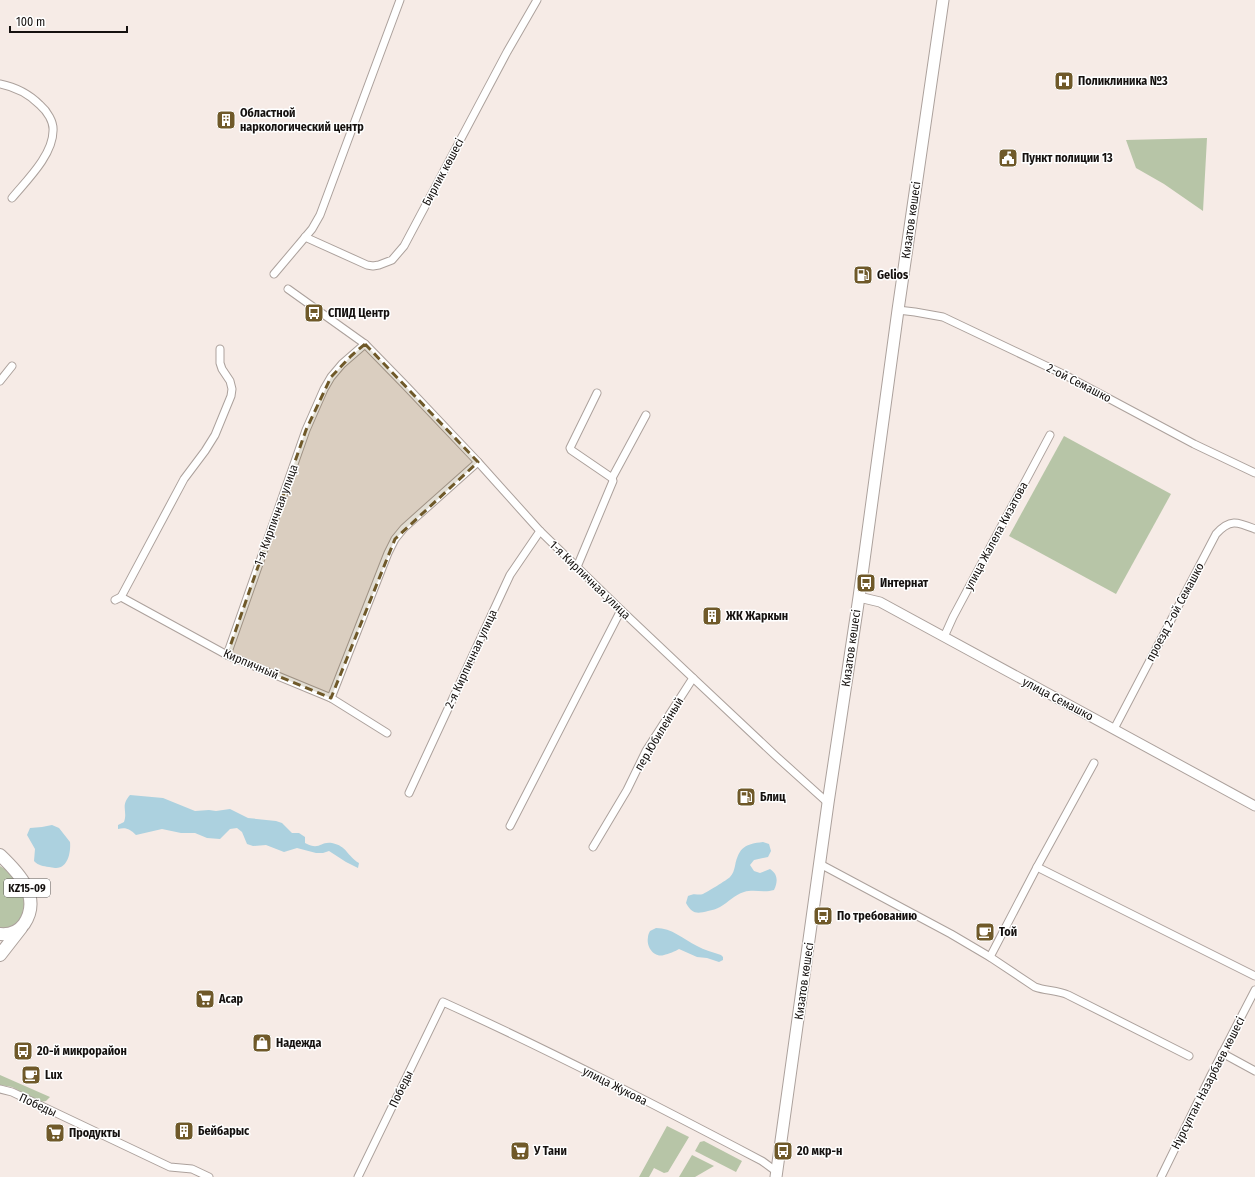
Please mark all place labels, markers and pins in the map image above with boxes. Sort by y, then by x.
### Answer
hospital icon: Поликлиника №3 [1053,70,1075,92]
place label: Поликлиника №3 [1078,74,1168,88]
place label: Областной наркологический центр [240,106,364,134]
building icon: Областной наркологический центр [215,109,237,131]
public building icon: Пункт полиции 13 [997,147,1019,169]
place label: Пункт полиции 13 [1022,151,1113,165]
fuel station icon: Gelios [852,264,874,286]
place label: Gelios [877,268,909,282]
bus stop icon: СПИД Центр [303,302,325,324]
place label: СПИД Центр [328,306,390,320]
bus stop icon: Интернат [855,572,877,594]
place label: Интернат [880,576,929,590]
building icon: ЖК Жаркын [701,605,723,627]
place label: ЖК Жаркын [725,609,788,623]
fuel station icon: Блиц [735,786,757,808]
place label: Блиц [760,790,786,804]
bus stop icon: По требованию [812,905,834,927]
place label: По требованию [837,909,917,923]
cafe icon: Той [974,921,996,943]
place label: Той [999,925,1017,939]
supermarket icon: Асар [194,988,216,1010]
place label: Асар [218,992,244,1006]
shop icon: Надежда [251,1032,273,1054]
place label: Надежда [276,1036,321,1050]
bus stop icon: 20-й микрорайон [12,1040,34,1062]
place label: 20-й микрорайон [36,1044,127,1058]
cafe icon: Lux [20,1064,42,1086]
place label: Lux [45,1068,63,1082]
building icon: Бейбарыс [173,1120,195,1142]
supermarket icon: Продукты [44,1122,66,1144]
place label: Бейбарыс [198,1124,250,1138]
place label: Продукты [69,1126,120,1140]
supermarket icon: У Тани [509,1140,531,1162]
bus stop icon: 20 мкр-н [772,1140,794,1162]
place label: У Тани [533,1144,567,1158]
place label: 20 мкр-н [796,1144,842,1158]

